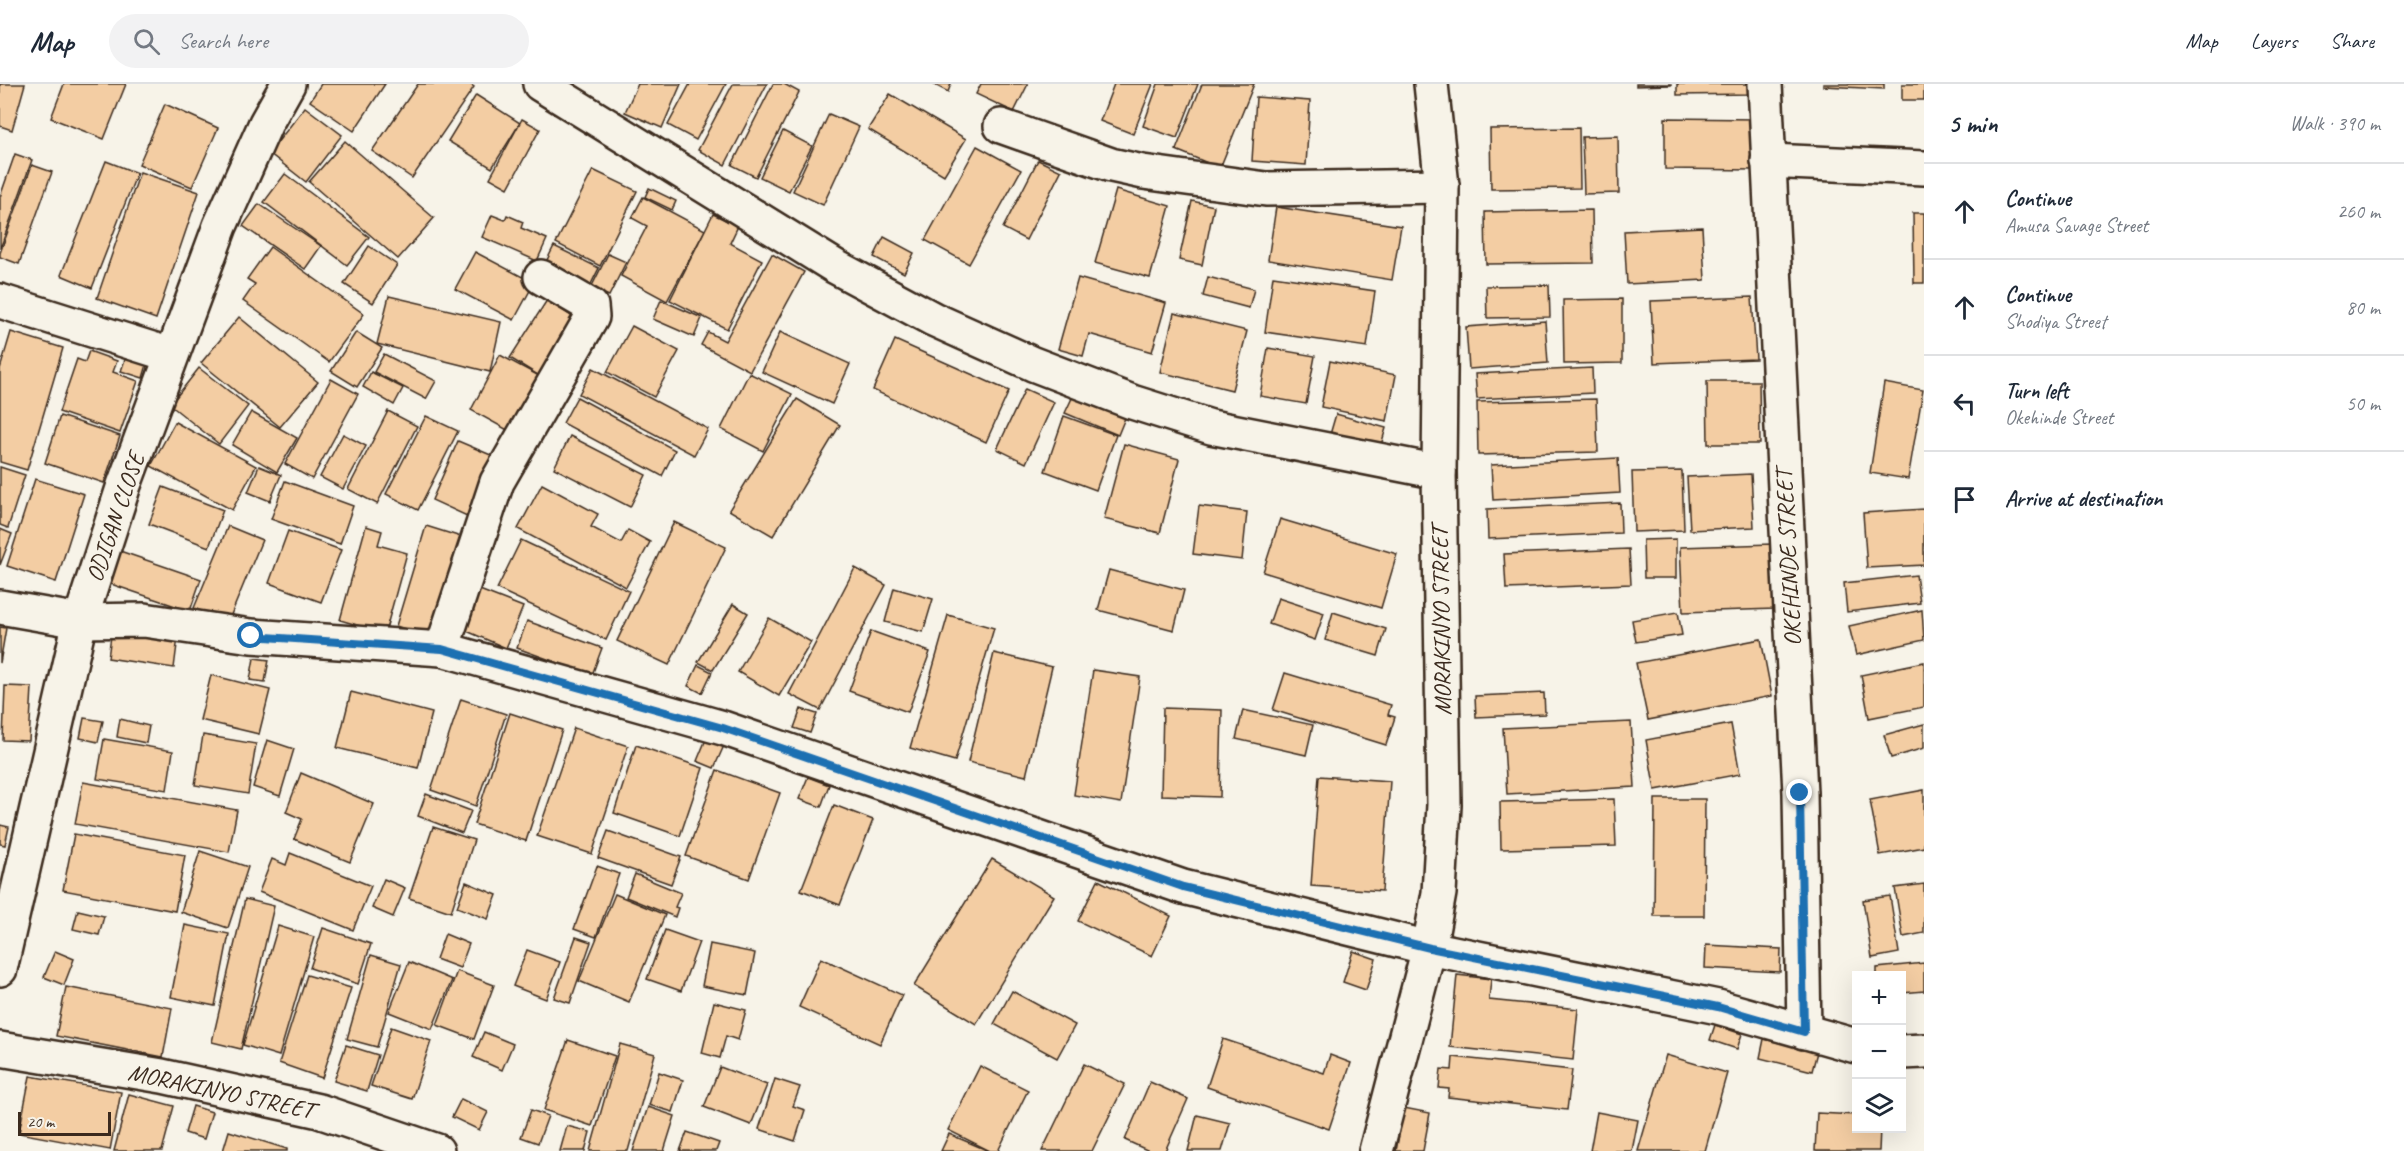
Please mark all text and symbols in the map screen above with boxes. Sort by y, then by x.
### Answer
search box [109,14,529,68]
text: Map [30,24,73,59]
icon: search [130,25,163,58]
text: Search here [178,27,268,55]
text: Map [2185,28,2218,54]
text: Layers [2251,28,2297,54]
text: Share [2330,28,2374,54]
text: 5 min [1948,107,1997,140]
text: Walk · 390 m [2290,111,2380,136]
text: Continue [2005,185,2071,213]
icon: ahead [1948,195,1981,228]
text: 260 m [2337,199,2380,224]
text: Amusa Savage Street [2005,213,2148,238]
text: Continue [2005,281,2071,309]
icon: ahead [1948,291,1981,324]
text: 80 m [2346,295,2380,320]
text: Shodiya Street [2005,309,2106,334]
text: Turn left [2005,377,2069,405]
icon: left [1948,387,1981,420]
text: 50 m [2346,391,2380,416]
text: Okehinde Street [2005,405,2113,430]
street label: ODIGAN CLOSE [79,446,152,586]
street label: OKEHINDE STREET [1768,463,1808,647]
icon: arrive [1948,483,1981,516]
text: Arrive at destination [2005,485,2162,513]
street label: MORAKINYO STREET [1424,520,1458,716]
route start [237,622,263,648]
route end [1786,779,1812,805]
map controls [1852,971,1906,1133]
button: + [1852,971,1906,1025]
button: − [1852,1025,1906,1079]
street label: MORAKINYO STREET [126,1057,322,1127]
button: layers [1852,1079,1906,1133]
scale bar [18,1109,111,1136]
text: 20 m [27,1112,54,1132]

